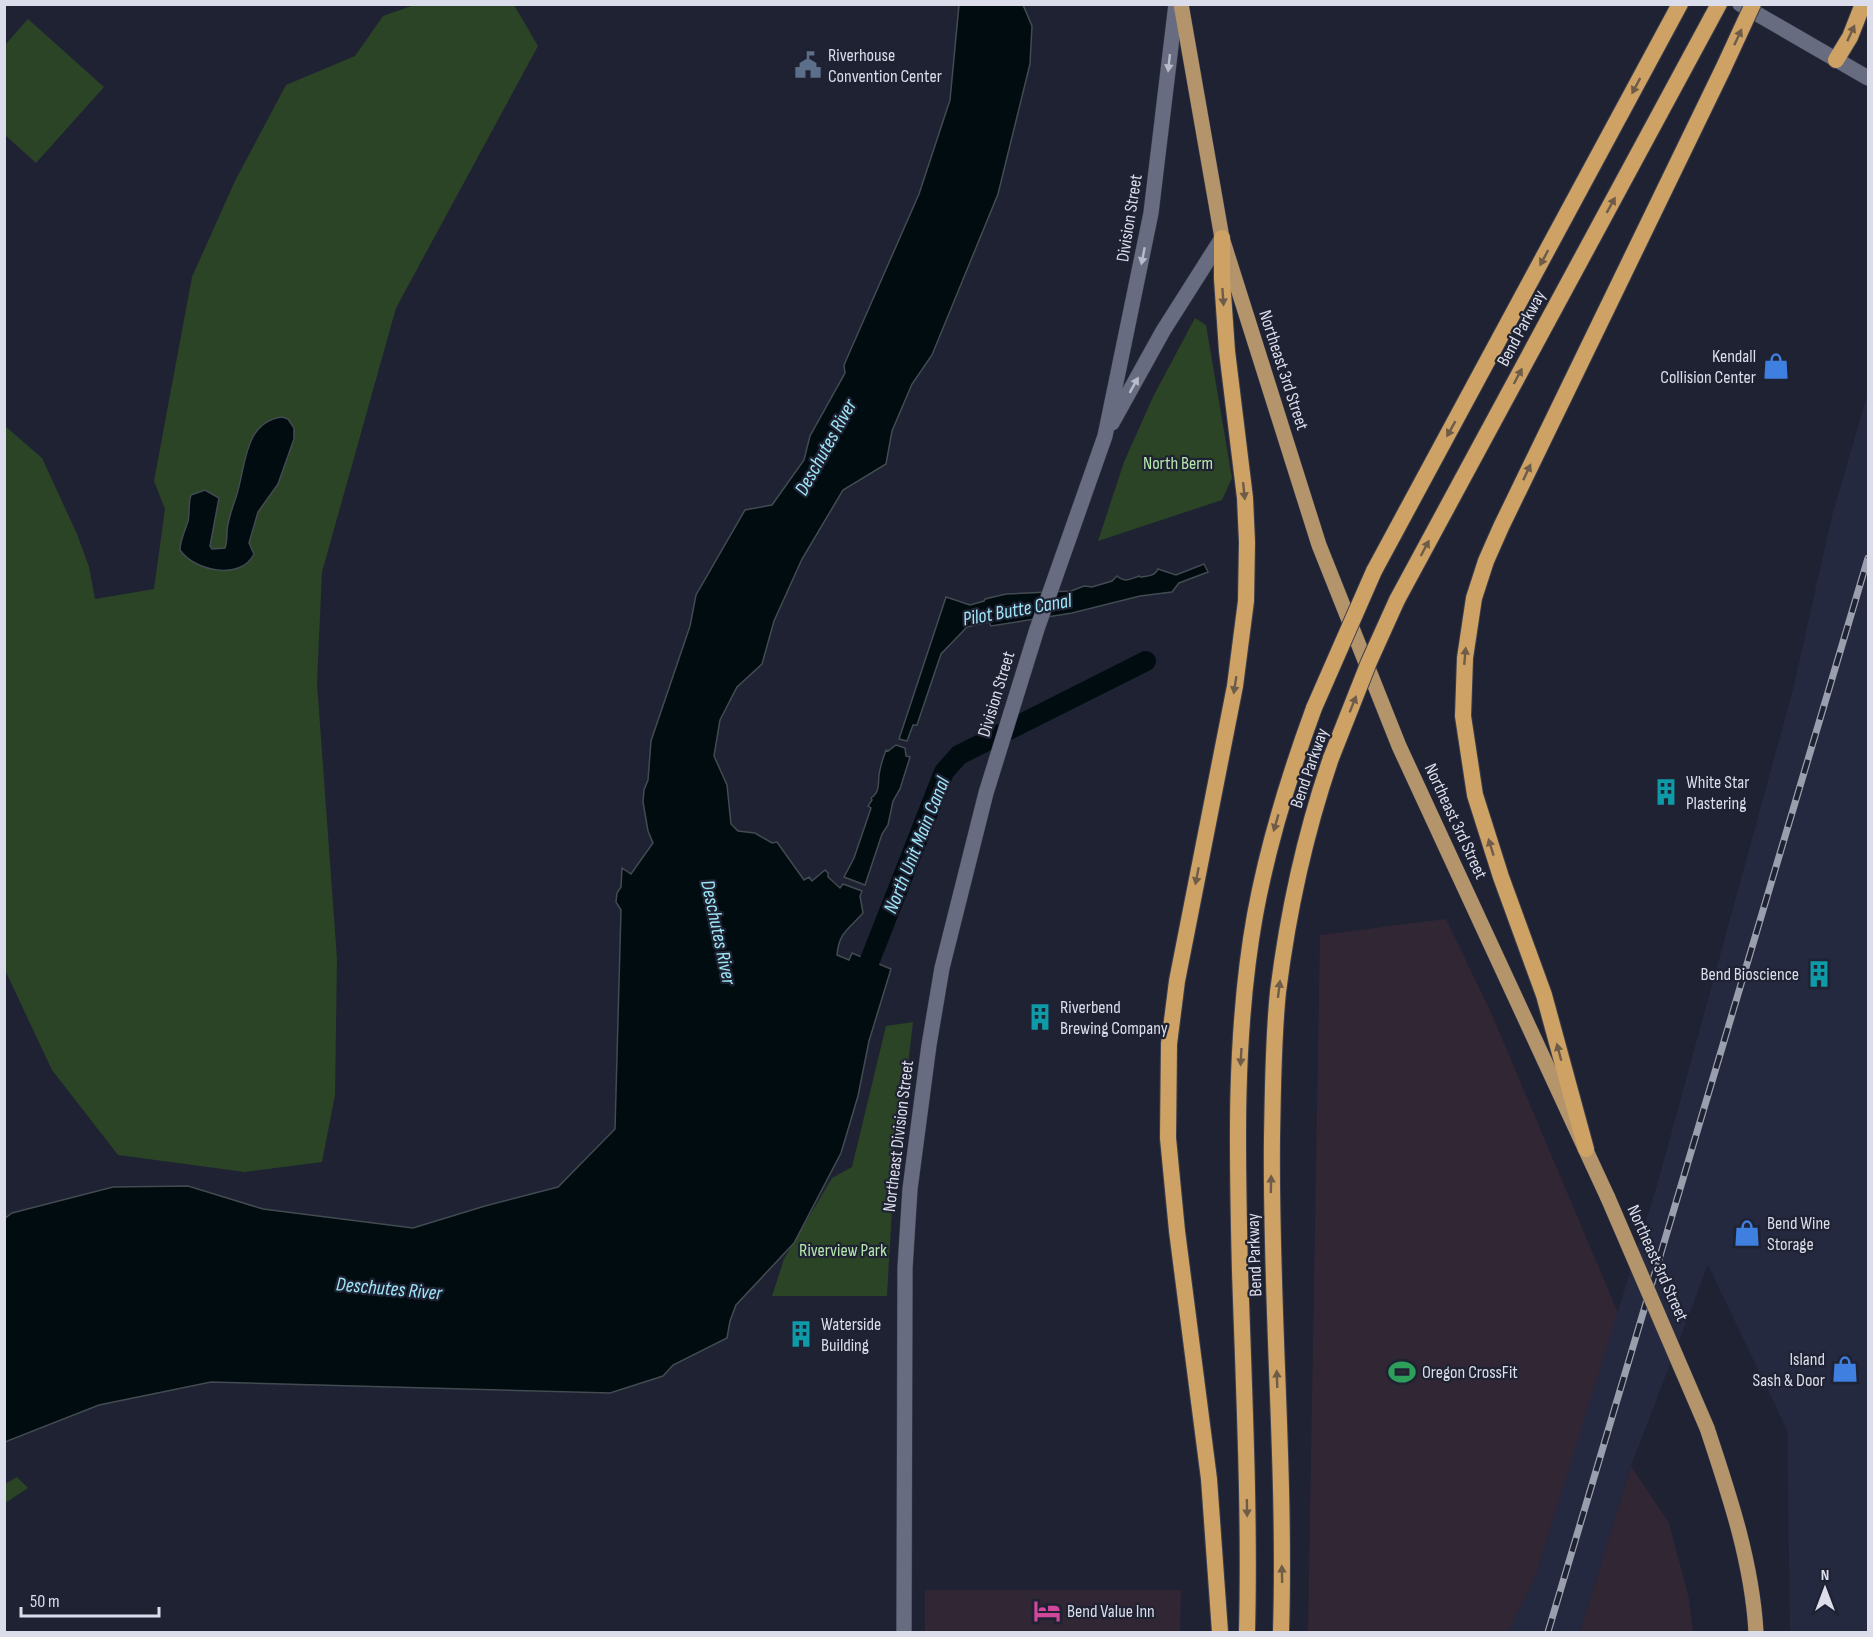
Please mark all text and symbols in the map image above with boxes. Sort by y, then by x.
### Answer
one-way arrow [1847,25,1856,42]
one-way arrow [1733,28,1742,45]
place label: Riverhouse Convention Center [828,45,942,87]
public building icon: Riverhouse Convention Center [793,50,823,80]
one-way arrow [1164,53,1174,72]
one-way arrow [1631,78,1641,95]
street label: Division Street [1112,172,1147,263]
one-way arrow [1606,196,1616,213]
one-way arrow [1138,246,1147,265]
one-way arrow [1539,249,1549,266]
street label: Bend Parkway [1493,286,1550,370]
one-way arrow [1218,287,1228,306]
street label: Northeast 3rd Street [1254,307,1313,433]
place label: Kendall Collision Center [1660,346,1756,388]
shop icon: Kendall Collision Center [1761,351,1791,381]
one-way arrow [1513,368,1523,385]
one-way arrow [1128,377,1139,393]
water label: Deschutes River [790,394,863,500]
one-way arrow [1446,421,1456,438]
park label: North Berm [1143,453,1213,474]
one-way arrow [1522,464,1531,481]
one-way arrow [1239,481,1249,500]
one-way arrow [1420,539,1430,556]
water label: Pilot Butte Canal [961,588,1075,631]
one-way arrow [1460,646,1470,665]
street label: Division Street [974,648,1020,739]
one-way arrow [1230,675,1239,694]
one-way arrow [1348,694,1358,712]
street label: Bend Parkway [1286,725,1333,811]
street label: Northeast 3rd Street [1420,760,1492,883]
water label: North Unit Main Canal [879,772,956,917]
place label: White Star Plastering [1686,772,1749,814]
building icon: White Star Plastering [1651,777,1681,807]
one-way arrow [1271,814,1280,832]
one-way arrow [1486,838,1496,856]
one-way arrow [1192,867,1201,886]
water label: Deschutes River [695,878,741,988]
building icon: Bend Bioscience [1804,959,1834,989]
place label: Bend Bioscience [1701,964,1799,985]
one-way arrow [1274,980,1284,999]
place label: Riverbend Brewing Company [1060,997,1168,1039]
building icon: Riverbend Brewing Company [1025,1002,1055,1032]
one-way arrow [1554,1043,1564,1061]
one-way arrow [1236,1047,1245,1066]
street label: Northeast Division Street [879,1059,918,1213]
one-way arrow [1266,1175,1276,1194]
street label: Northeast 3rd Street [1623,1202,1693,1325]
street label: Bend Parkway [1243,1213,1266,1297]
place label: Bend Wine Storage [1767,1213,1830,1255]
shop icon: Bend Wine Storage [1732,1218,1762,1248]
park label: Riverview Park [799,1240,887,1261]
water label: Deschutes River [335,1272,444,1306]
place label: Waterside Building [821,1314,881,1356]
building icon: Waterside Building [786,1319,816,1349]
place label: Island Sash & Door [1752,1349,1825,1391]
shop icon: Island Sash & Door [1830,1354,1860,1384]
sports icon: Oregon CrossFit [1387,1357,1417,1387]
place label: Oregon CrossFit [1422,1362,1518,1383]
one-way arrow [1273,1370,1282,1389]
one-way arrow [1243,1498,1252,1517]
north arrow [1795,1559,1855,1619]
one-way arrow [1277,1565,1287,1584]
text: N [1821,1566,1829,1585]
scale bar [21,1580,159,1618]
text: 50 m [30,1591,60,1612]
hotel icon: Bend Value Inn [1032,1596,1062,1626]
place label: Bend Value Inn [1067,1601,1155,1622]

